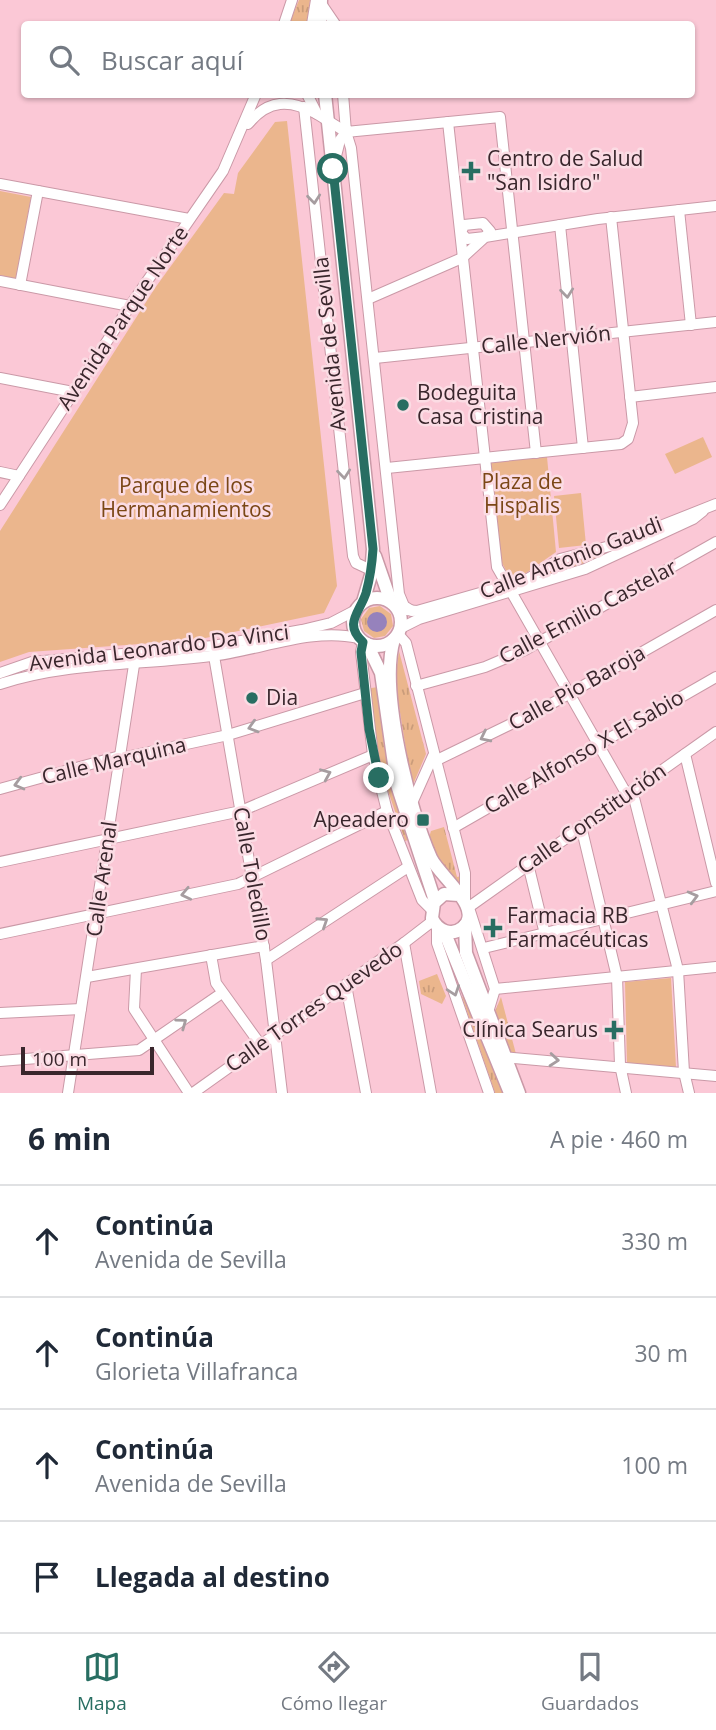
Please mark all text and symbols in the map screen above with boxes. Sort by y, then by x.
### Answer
search box [21,21,695,98]
icon: search [45,41,83,79]
text: Buscar aquí [101,42,243,78]
place label: Centro de Salud "San Isidro" [487,144,643,196]
route start [317,153,348,184]
marker: Centro de Salud "San Isidro" [461,161,481,181]
one-way arrow [307,193,322,205]
street label: Avenida Parque Norte [50,220,194,415]
street label: Avenida de Sevilla [306,256,352,433]
one-way arrow [559,288,574,299]
street label: Calle Nervión [480,318,612,360]
place label: Bodeguita Casa Cristina [417,378,543,430]
marker: Bodeguita Casa Cristina [395,397,411,413]
park label: Plaza de Hispalis [481,467,563,519]
one-way arrow [336,469,351,480]
park label: Parque de los Hermanamientos [100,471,272,523]
street label: Calle Antonio Gaudi [475,509,666,605]
street label: Calle Emilio Castelar [494,552,682,670]
street label: Avenida Leonardo Da Vinci [27,617,290,677]
street label: Calle Pio Baroja [503,638,650,736]
place label: Dia [266,683,298,711]
street label: Calle Alfonso X El Sabio [479,683,688,820]
marker: Dia [244,690,260,706]
one-way arrow [247,719,259,734]
one-way arrow [480,729,492,743]
street label: Calle Marquina [39,730,189,790]
street label: Calle Constitución [512,756,671,880]
route end [363,762,394,793]
one-way arrow [320,769,332,783]
one-way arrow [13,775,25,790]
street label: Calle Toledillo [227,805,279,943]
place label: Apeadero [314,805,409,833]
marker: Apeadero [415,812,431,828]
street label: Calle Arenal [79,819,123,938]
one-way arrow [180,886,192,901]
one-way arrow [687,891,699,906]
place label: Farmacia RB Farmacéuticas [507,901,648,953]
one-way arrow [315,918,328,931]
marker: Farmacia RB Farmacéuticas [485,920,501,936]
street label: Calle Torres Quevedo [219,934,408,1078]
one-way arrow [446,985,460,997]
place label: Clínica Searus [462,1015,598,1043]
one-way arrow [174,1018,187,1031]
marker: Clínica Searus [604,1020,624,1040]
scale bar [21,1044,154,1076]
text: 100 m [32,1046,87,1072]
one-way arrow [549,1052,560,1067]
text: 6 min [28,1118,111,1159]
text: A pie · 460 m [550,1123,688,1155]
text: Continúa [95,1207,214,1243]
icon: ahead [28,1222,66,1260]
text: 330 m [621,1225,688,1257]
text: Avenida de Sevilla [95,1243,287,1275]
text: Continúa [95,1319,214,1355]
icon: ahead [28,1334,66,1372]
text: 30 m [634,1337,688,1369]
text: Glorieta Villafranca [95,1355,298,1387]
text: Continúa [95,1431,214,1467]
icon: ahead [28,1446,66,1484]
text: 100 m [621,1449,688,1481]
text: Avenida de Sevilla [95,1467,287,1499]
icon: arrive [28,1558,66,1596]
text: Llegada al destino [95,1559,330,1595]
tab: Mapa [77,1648,127,1716]
tab: Cómo llegar [281,1648,387,1716]
tab: Guardados [541,1648,639,1716]

